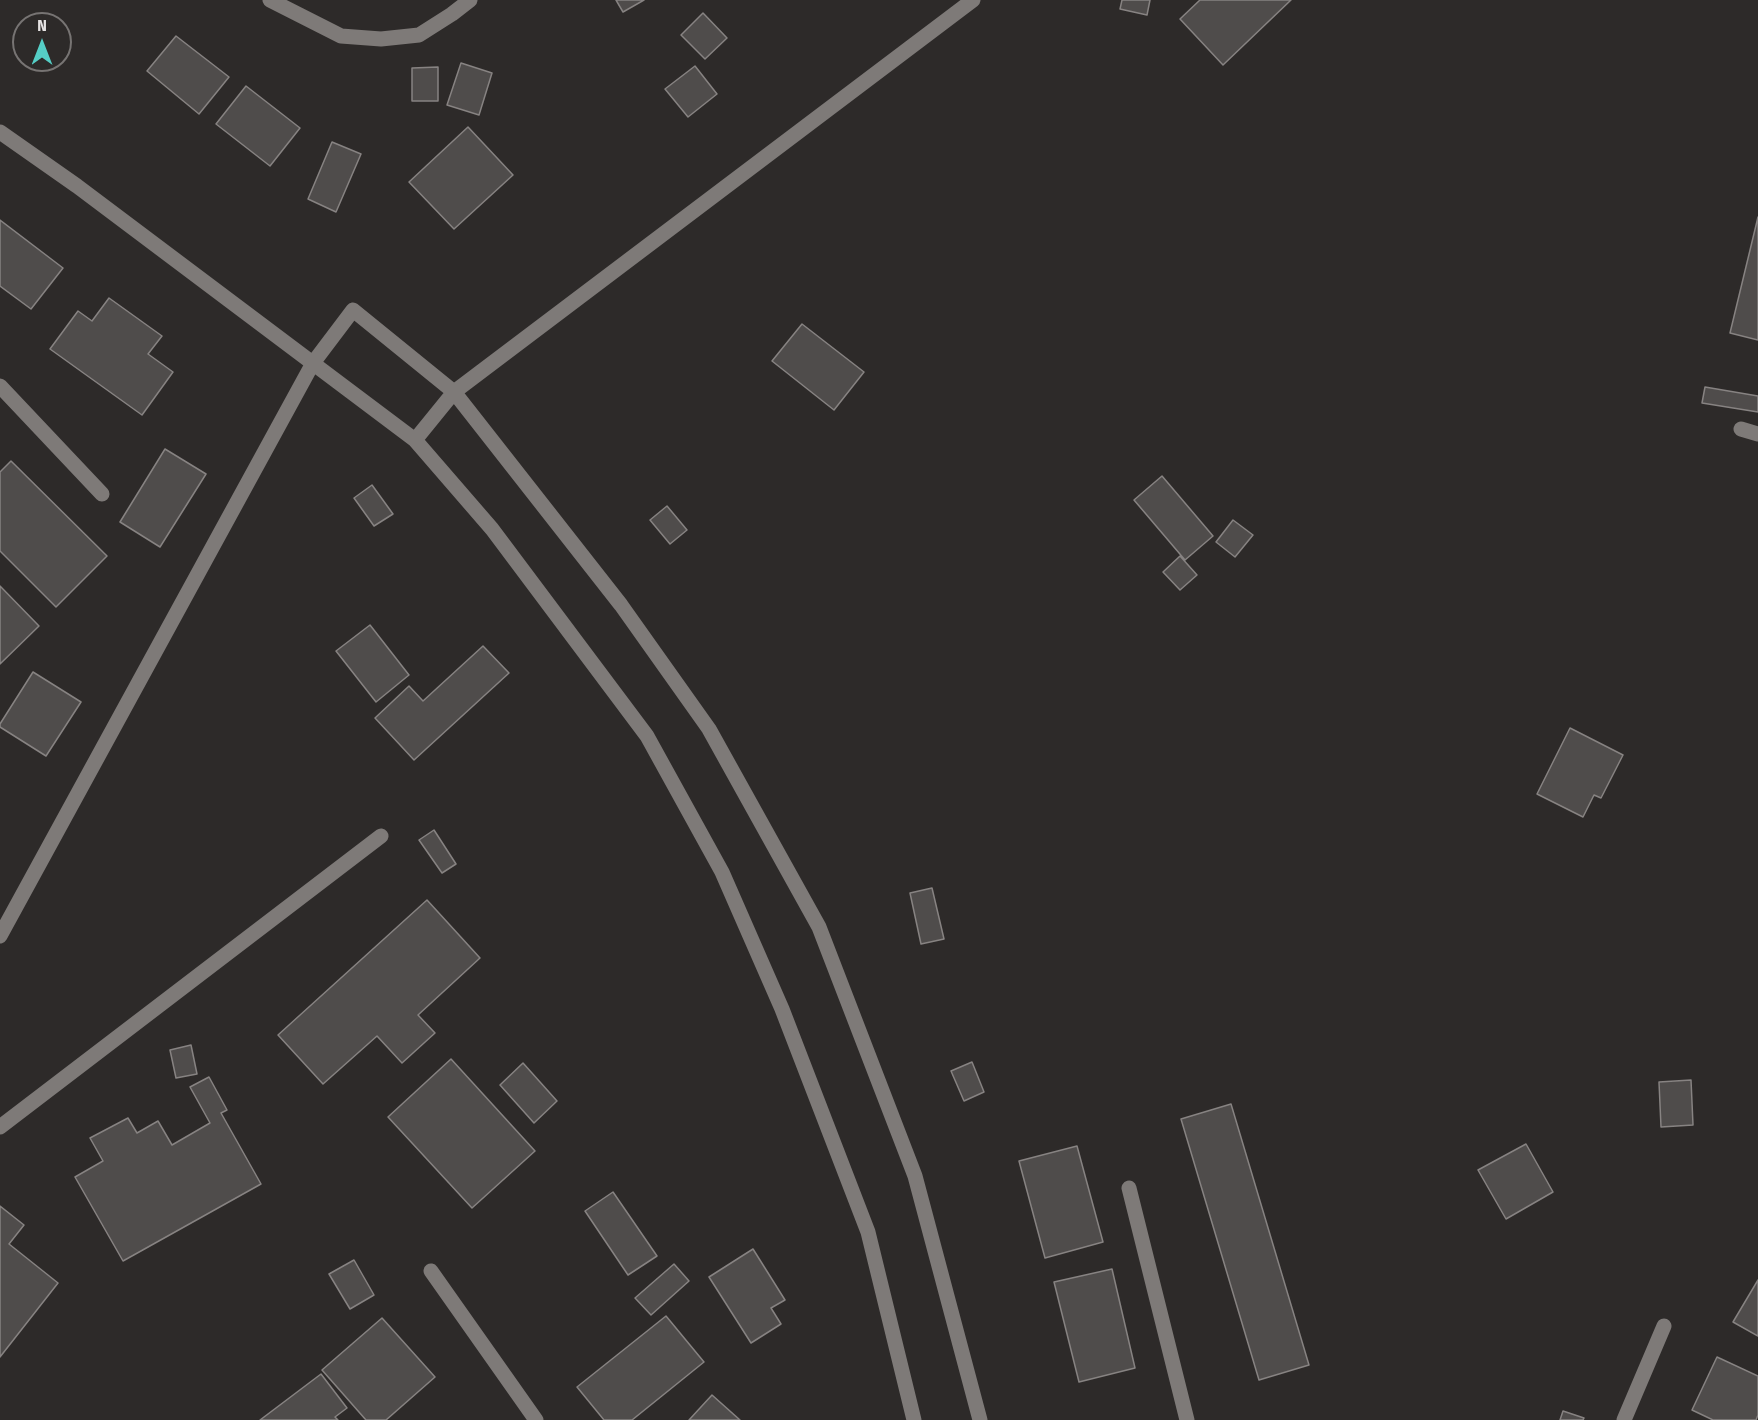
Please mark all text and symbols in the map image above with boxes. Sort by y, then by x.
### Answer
north arrow [12,12,72,72]
text: N [37,16,47,35]

